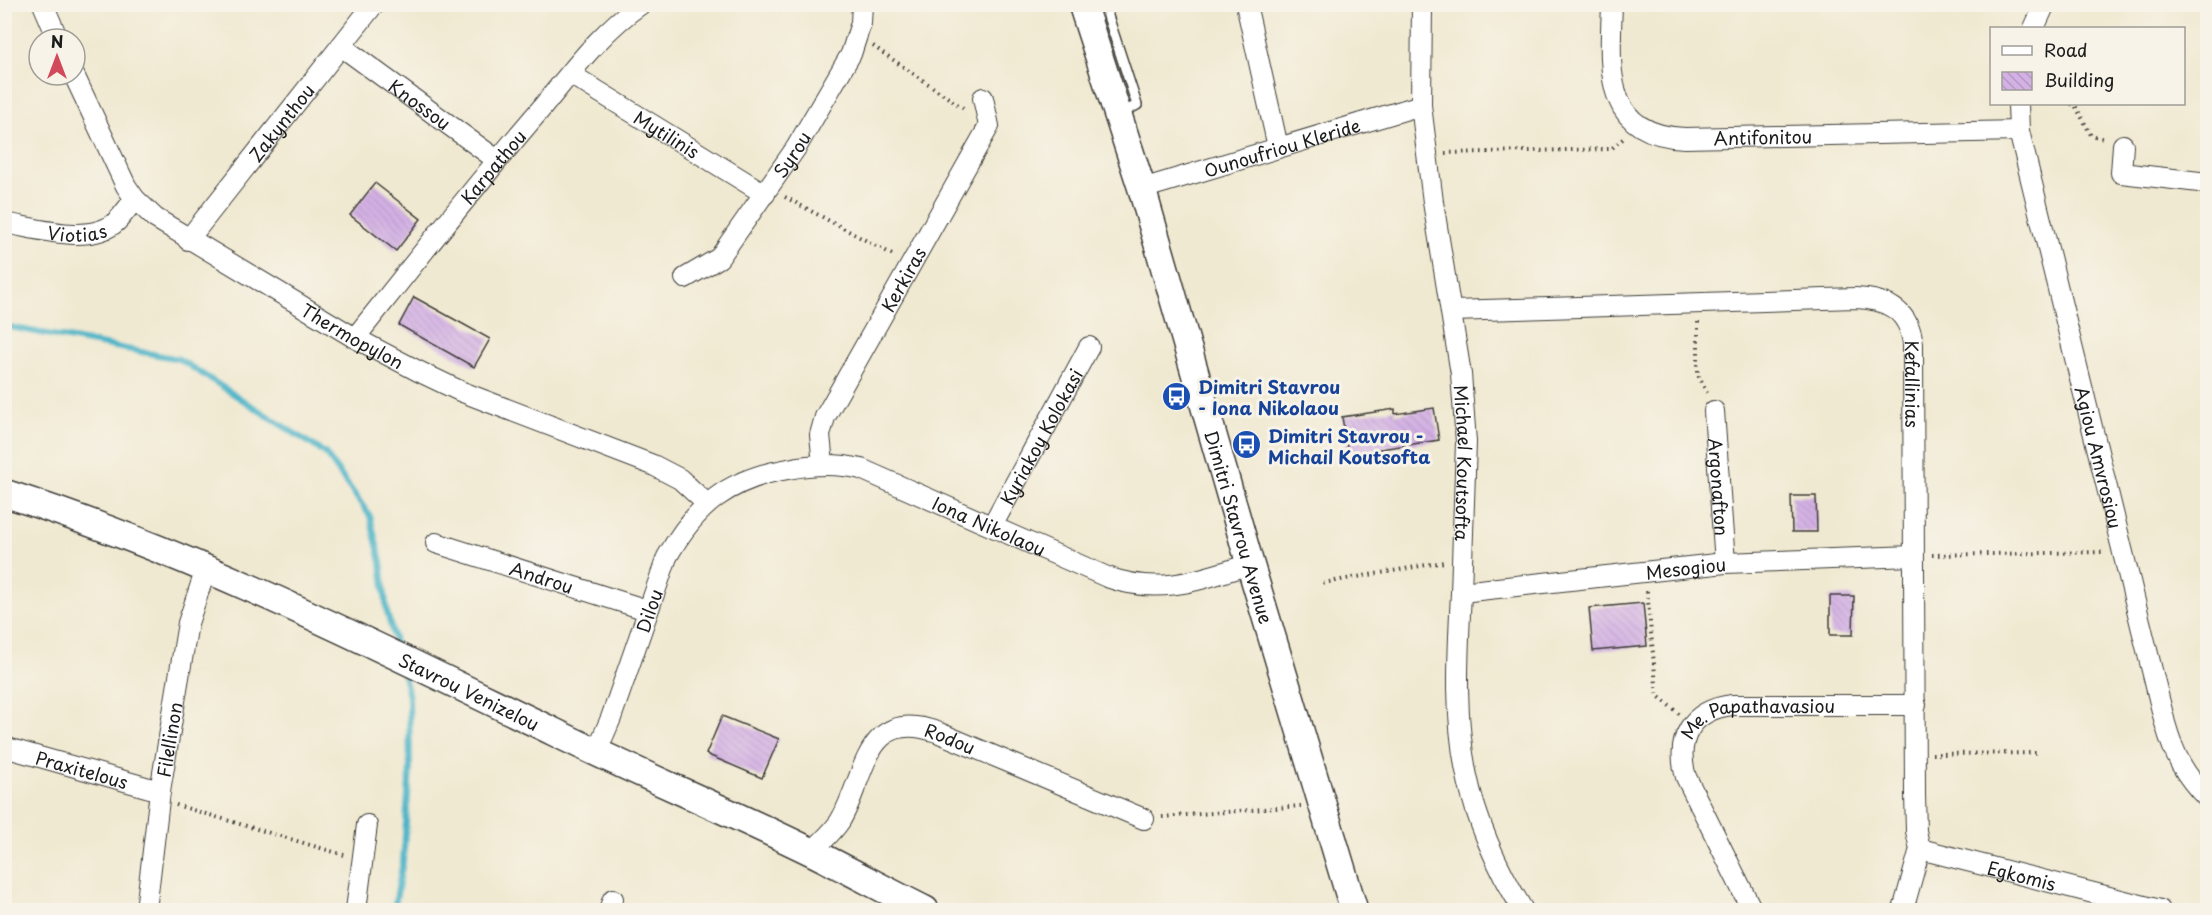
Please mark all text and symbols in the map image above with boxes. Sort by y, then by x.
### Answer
north arrow [27,27,87,87]
legend [1990,27,2185,105]
text: N [51,29,63,53]
text: Road [2044,36,2088,63]
text: Building [2044,66,2114,93]
street label: Knossou [383,72,457,136]
street label: Zakynthou [242,77,320,167]
street label: Mytilinis [629,103,705,164]
street label: Ounoufriou Kleride [1200,111,1363,183]
street label: Antifonitou [1713,122,1812,151]
street label: Karpathou [453,123,532,210]
street label: Syrou [766,126,817,183]
street label: Viotias [46,216,110,248]
street label: Kerkiras [873,242,932,317]
street label: Thermopylon [297,296,409,375]
street label: Kefallinias [1899,341,1927,428]
street label: Kyriakoy Kolokasi [993,363,1088,509]
place label: Dimitri Stavrou - Iona Nikolaou [1198,373,1340,421]
bus stop icon: Dimitri Stavrou - Iona Nikolaou [1161,380,1193,412]
street label: Agiou Amvrosiou [2069,383,2130,531]
street label: Michael Koutsofta [1448,384,1480,542]
place label: Dimitri Stavrou - Michail Koutsofta [1268,422,1430,470]
street label: Dimitri Stavrou Avenue [1199,427,1281,627]
bus stop icon: Dimitri Stavrou - Michail Koutsofta [1231,429,1263,461]
street label: Argonafton [1702,437,1736,537]
street label: Iona Nikolaou [928,489,1050,562]
street label: Mesogiou [1644,549,1727,585]
street label: Androu [507,554,577,599]
street label: Dilou [628,585,669,636]
street label: Stavrou Venizelou [394,645,544,737]
street label: Me. Papathavasiou [1673,692,1835,744]
street label: Filellinon [149,700,188,779]
street label: Rodou [921,715,980,760]
street label: Praxitelous [33,743,131,795]
street label: Egkomis [1985,853,2059,897]

